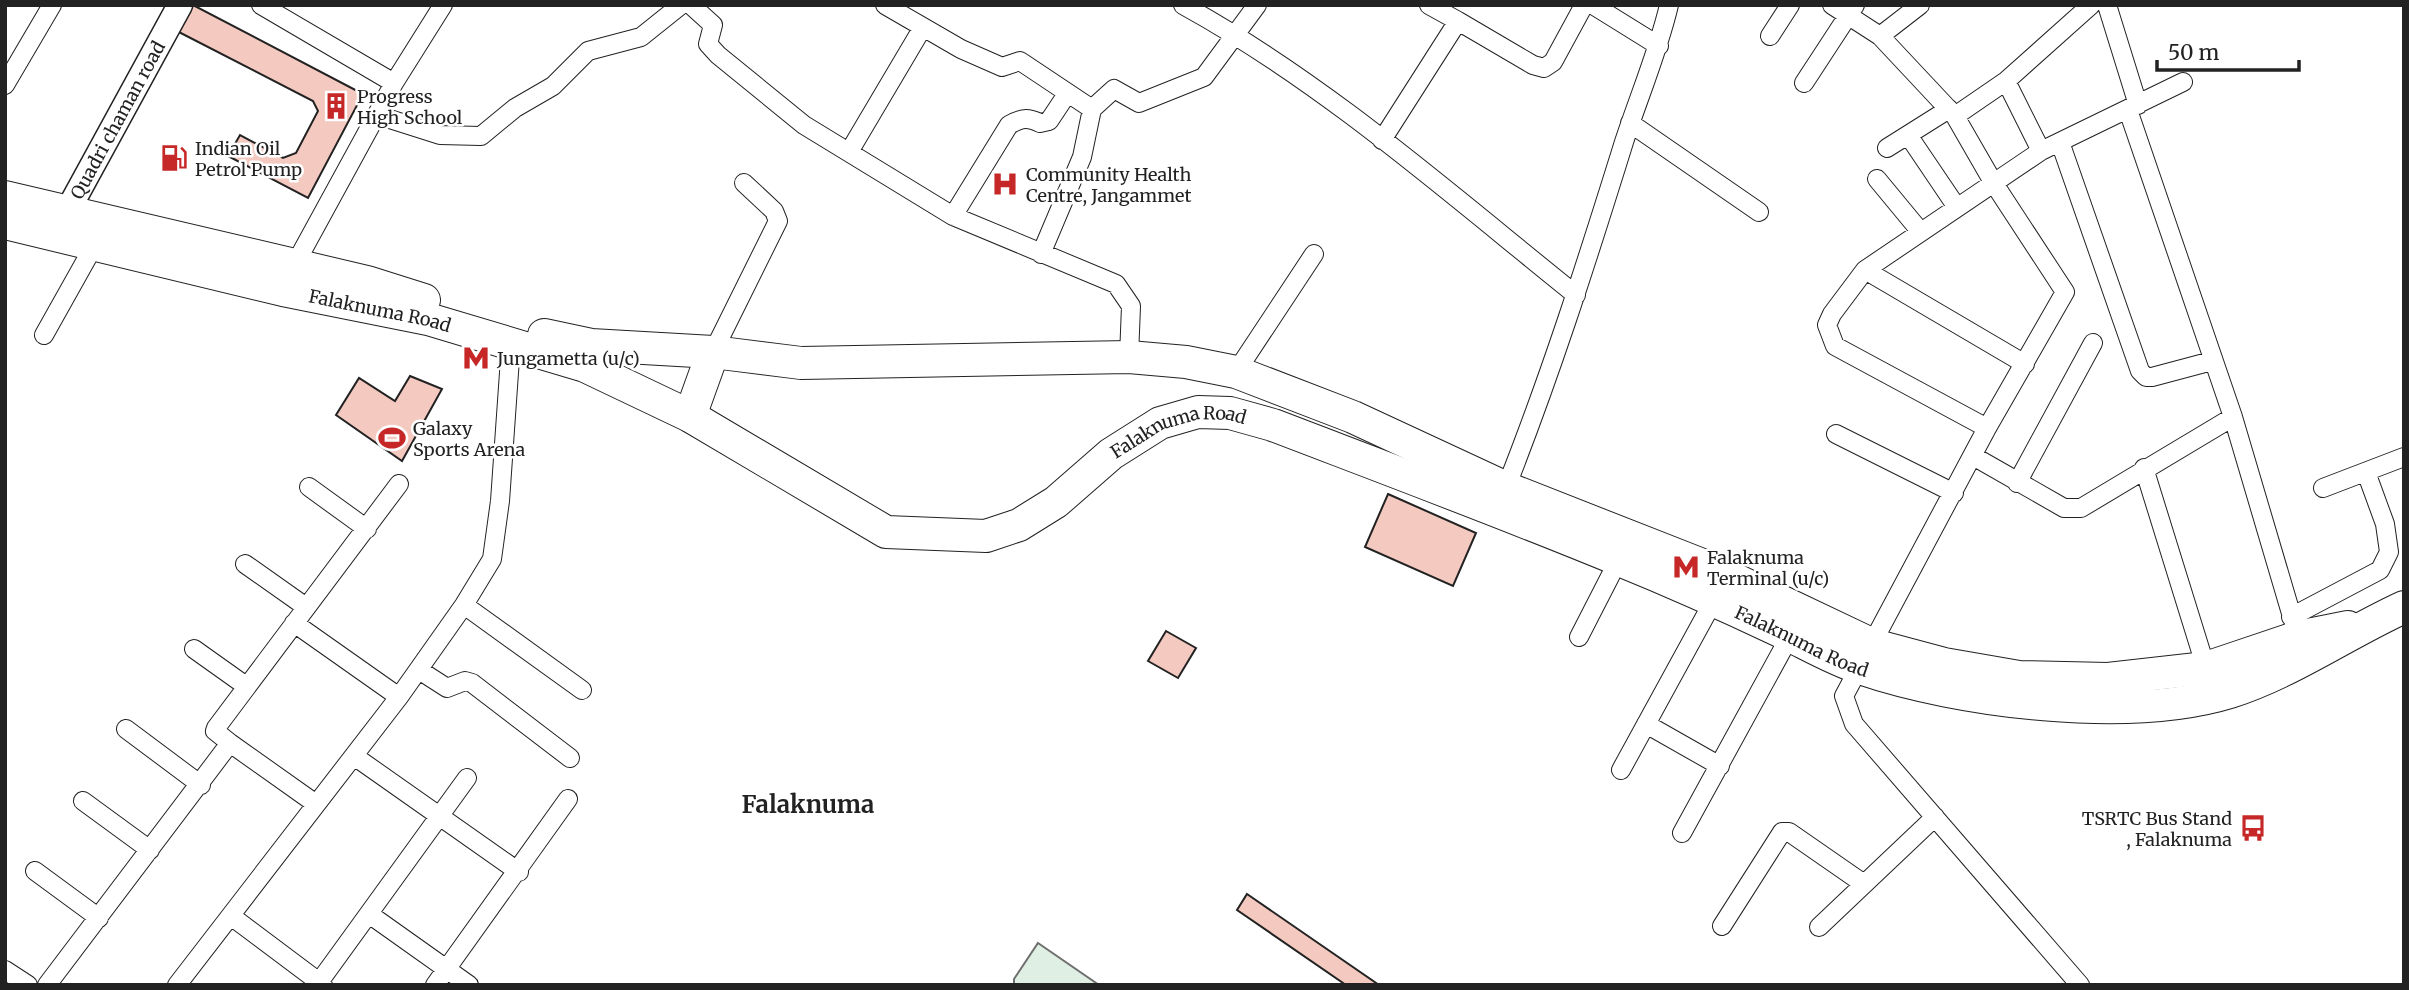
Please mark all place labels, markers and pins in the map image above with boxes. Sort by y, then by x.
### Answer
place label: Progress High School [357,85,463,129]
building icon: Progress High School [321,91,351,121]
place label: Indian Oil Petrol Pump [195,137,302,181]
fuel station icon: Indian Oil Petrol Pump [159,143,189,173]
place label: Community Health Centre, Jangammet [1026,163,1191,207]
hospital icon: Community Health Centre, Jangammet [990,169,1020,199]
metro station icon: Jungametta (u/c) [461,343,491,373]
place label: Jungametta (u/c) [496,347,640,370]
place label: Galaxy Sports Arena [413,417,525,461]
sports icon: Galaxy Sports Arena [377,423,407,453]
place label: Falaknuma Terminal (u/c) [1707,546,1829,590]
metro station icon: Falaknuma Terminal (u/c) [1671,552,1701,582]
place label: TSRTC Bus Stand , Falaknuma [2082,807,2232,851]
bus stop icon: TSRTC Bus Stand , Falaknuma [2238,813,2268,843]

